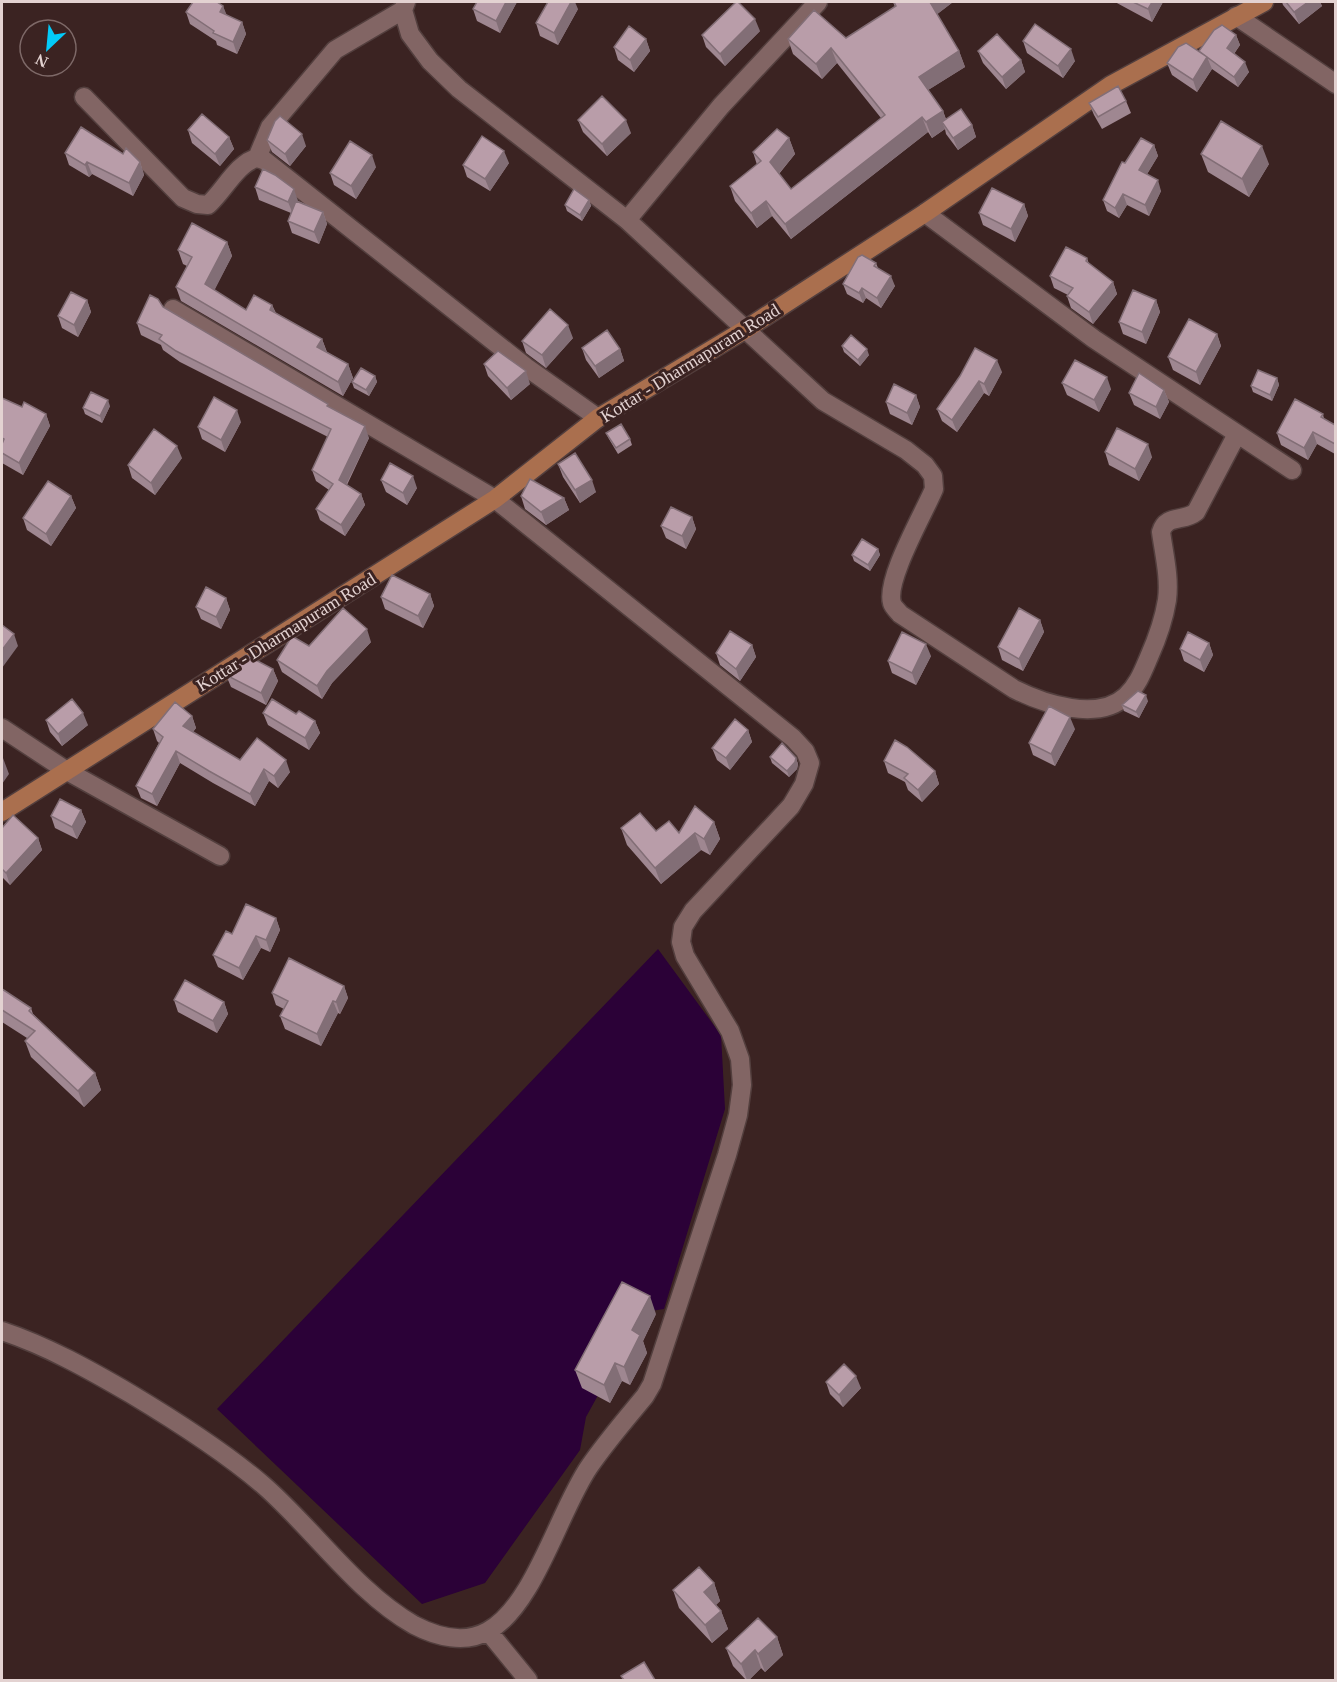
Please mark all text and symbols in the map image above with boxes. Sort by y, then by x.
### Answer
north arrow [18,18,78,78]
text: N [32,51,51,71]
street label: Kottar - Dharmapuram Road [597,300,783,426]
street label: Kottar - Dharmapuram Road [193,569,379,695]

